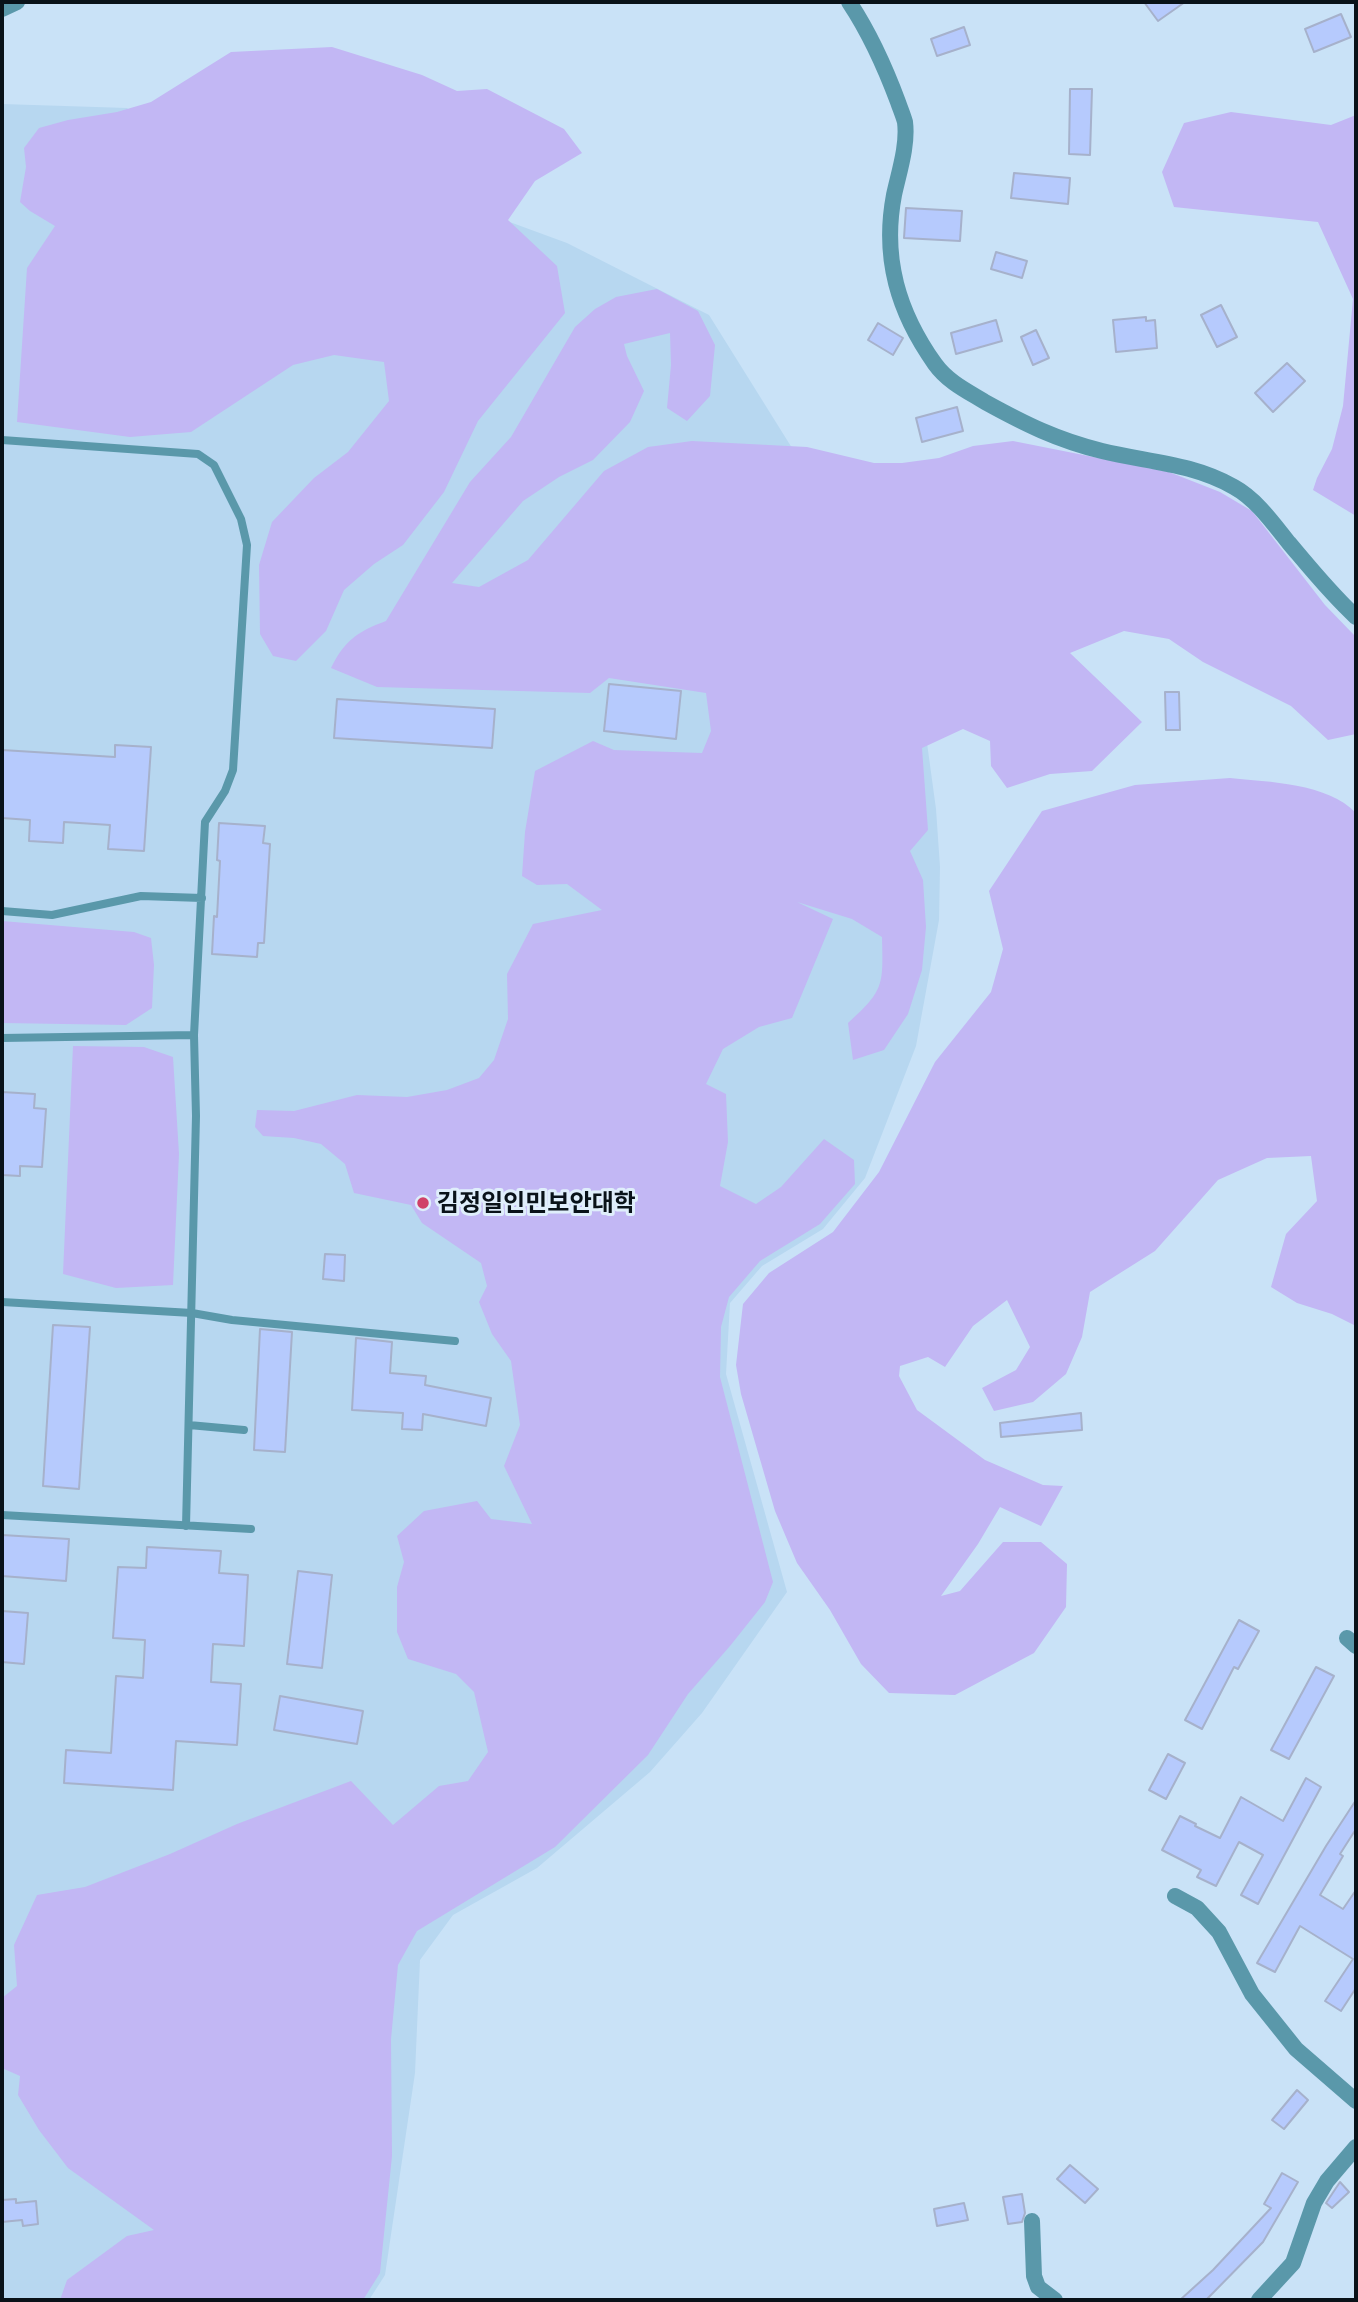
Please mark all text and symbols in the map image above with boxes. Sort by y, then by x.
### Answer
place label: 김정일인민보안대학 [437,1189,636,1217]
marker: 김정일인민보안대학 [415,1195,431,1211]

